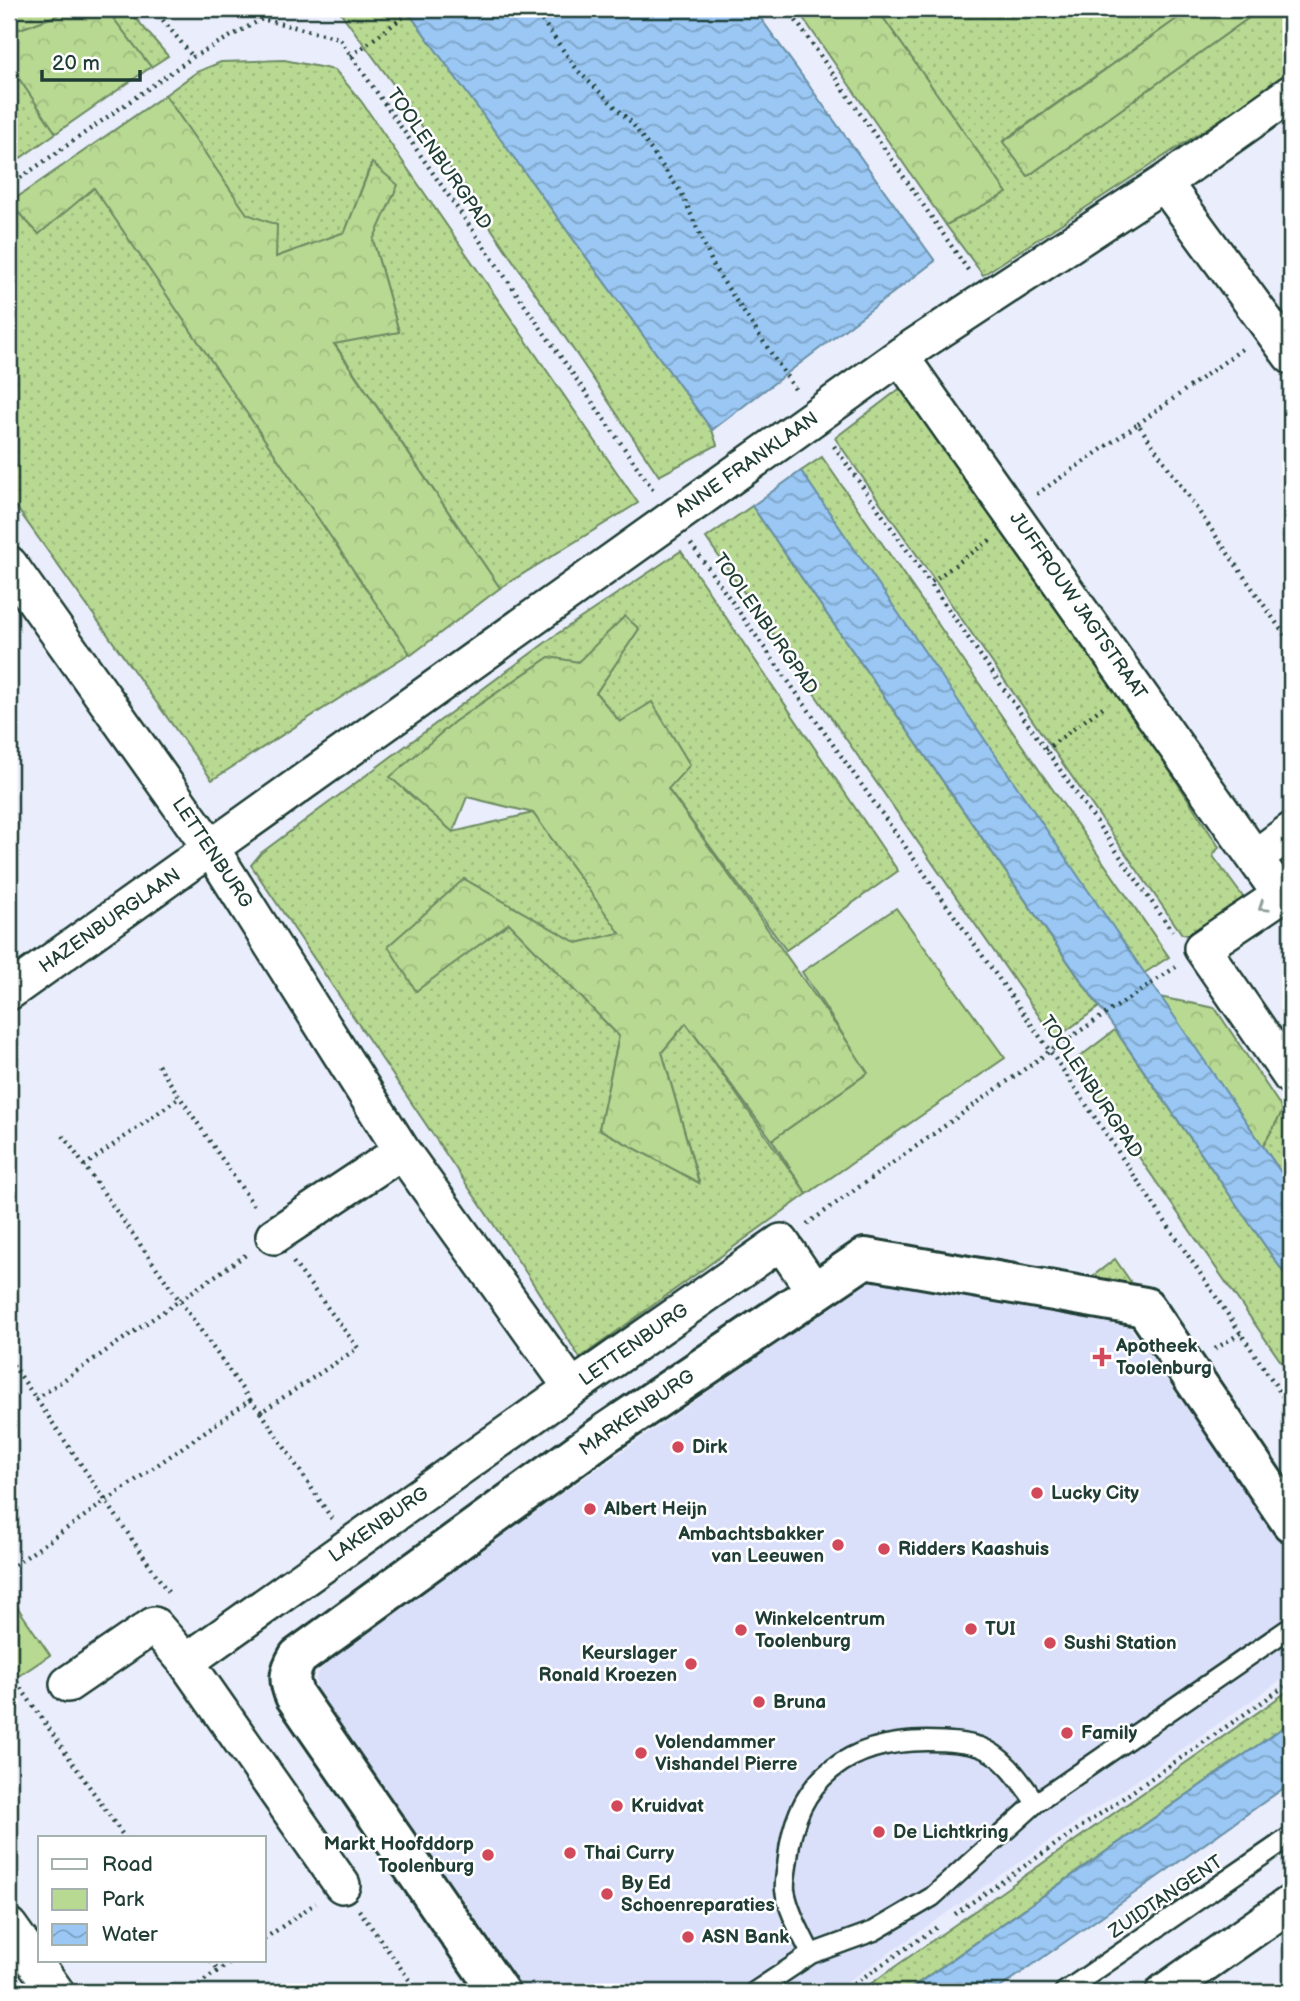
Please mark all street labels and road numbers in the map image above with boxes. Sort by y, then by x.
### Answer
street label: TOOLENBURGPAD [382,84,497,234]
street label: ANNE FRANKLAAN [671,407,823,523]
street label: JUFFROUW JAGTSTRAAT [1004,508,1152,705]
street label: TOOLENBURGPAD [708,549,823,699]
street label: LETTENBURG [167,794,257,912]
street label: HAZENBURGLAAN [35,864,185,978]
street label: TOOLENBURGPAD [1035,1011,1147,1163]
street label: LETTENBURG [575,1299,693,1391]
street label: MARKENBURG [575,1365,699,1461]
street label: LAKENBURG [325,1482,433,1568]
street label: ZUIDTANGENT [1104,1850,1228,1944]

